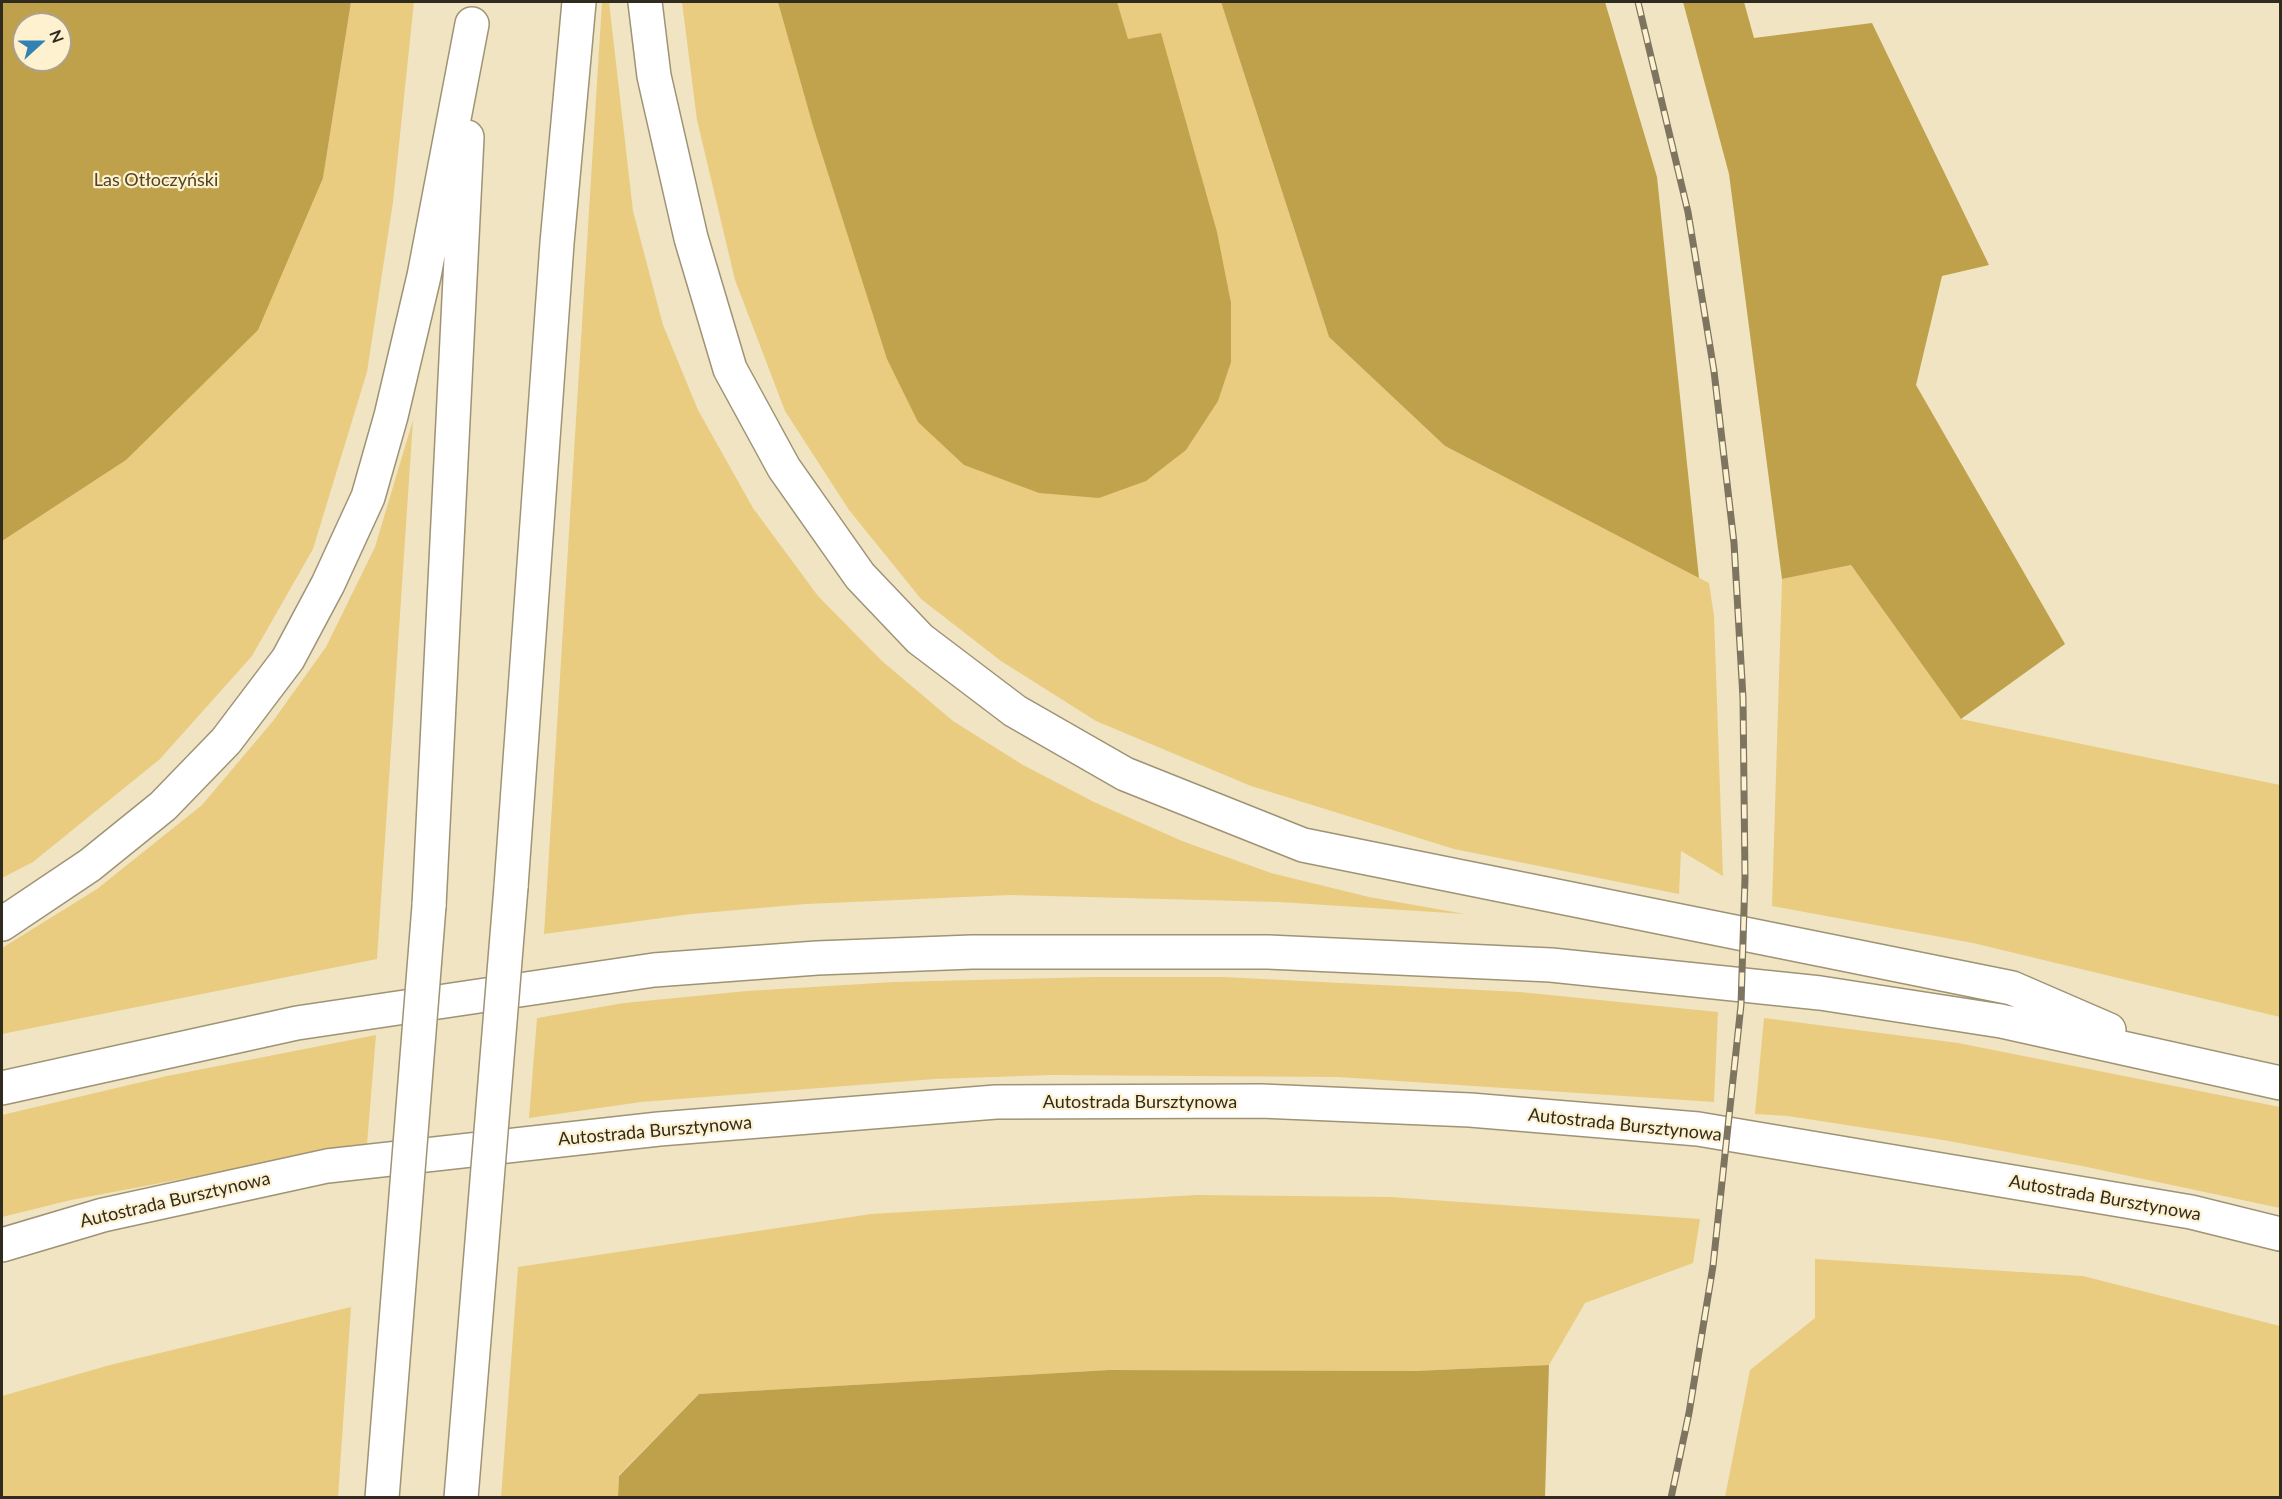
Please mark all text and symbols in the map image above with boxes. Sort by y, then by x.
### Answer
north arrow [12,12,72,72]
text: N [46,27,68,45]
park label: Las Otłoczyński [94,169,218,191]
street label: Autostrada Bursztynowa [1043,1091,1237,1113]
street label: Autostrada Bursztynowa [1527,1104,1723,1146]
street label: Autostrada Bursztynowa [557,1112,753,1150]
street label: Autostrada Bursztynowa [78,1168,272,1232]
street label: Autostrada Bursztynowa [2007,1170,2203,1226]

